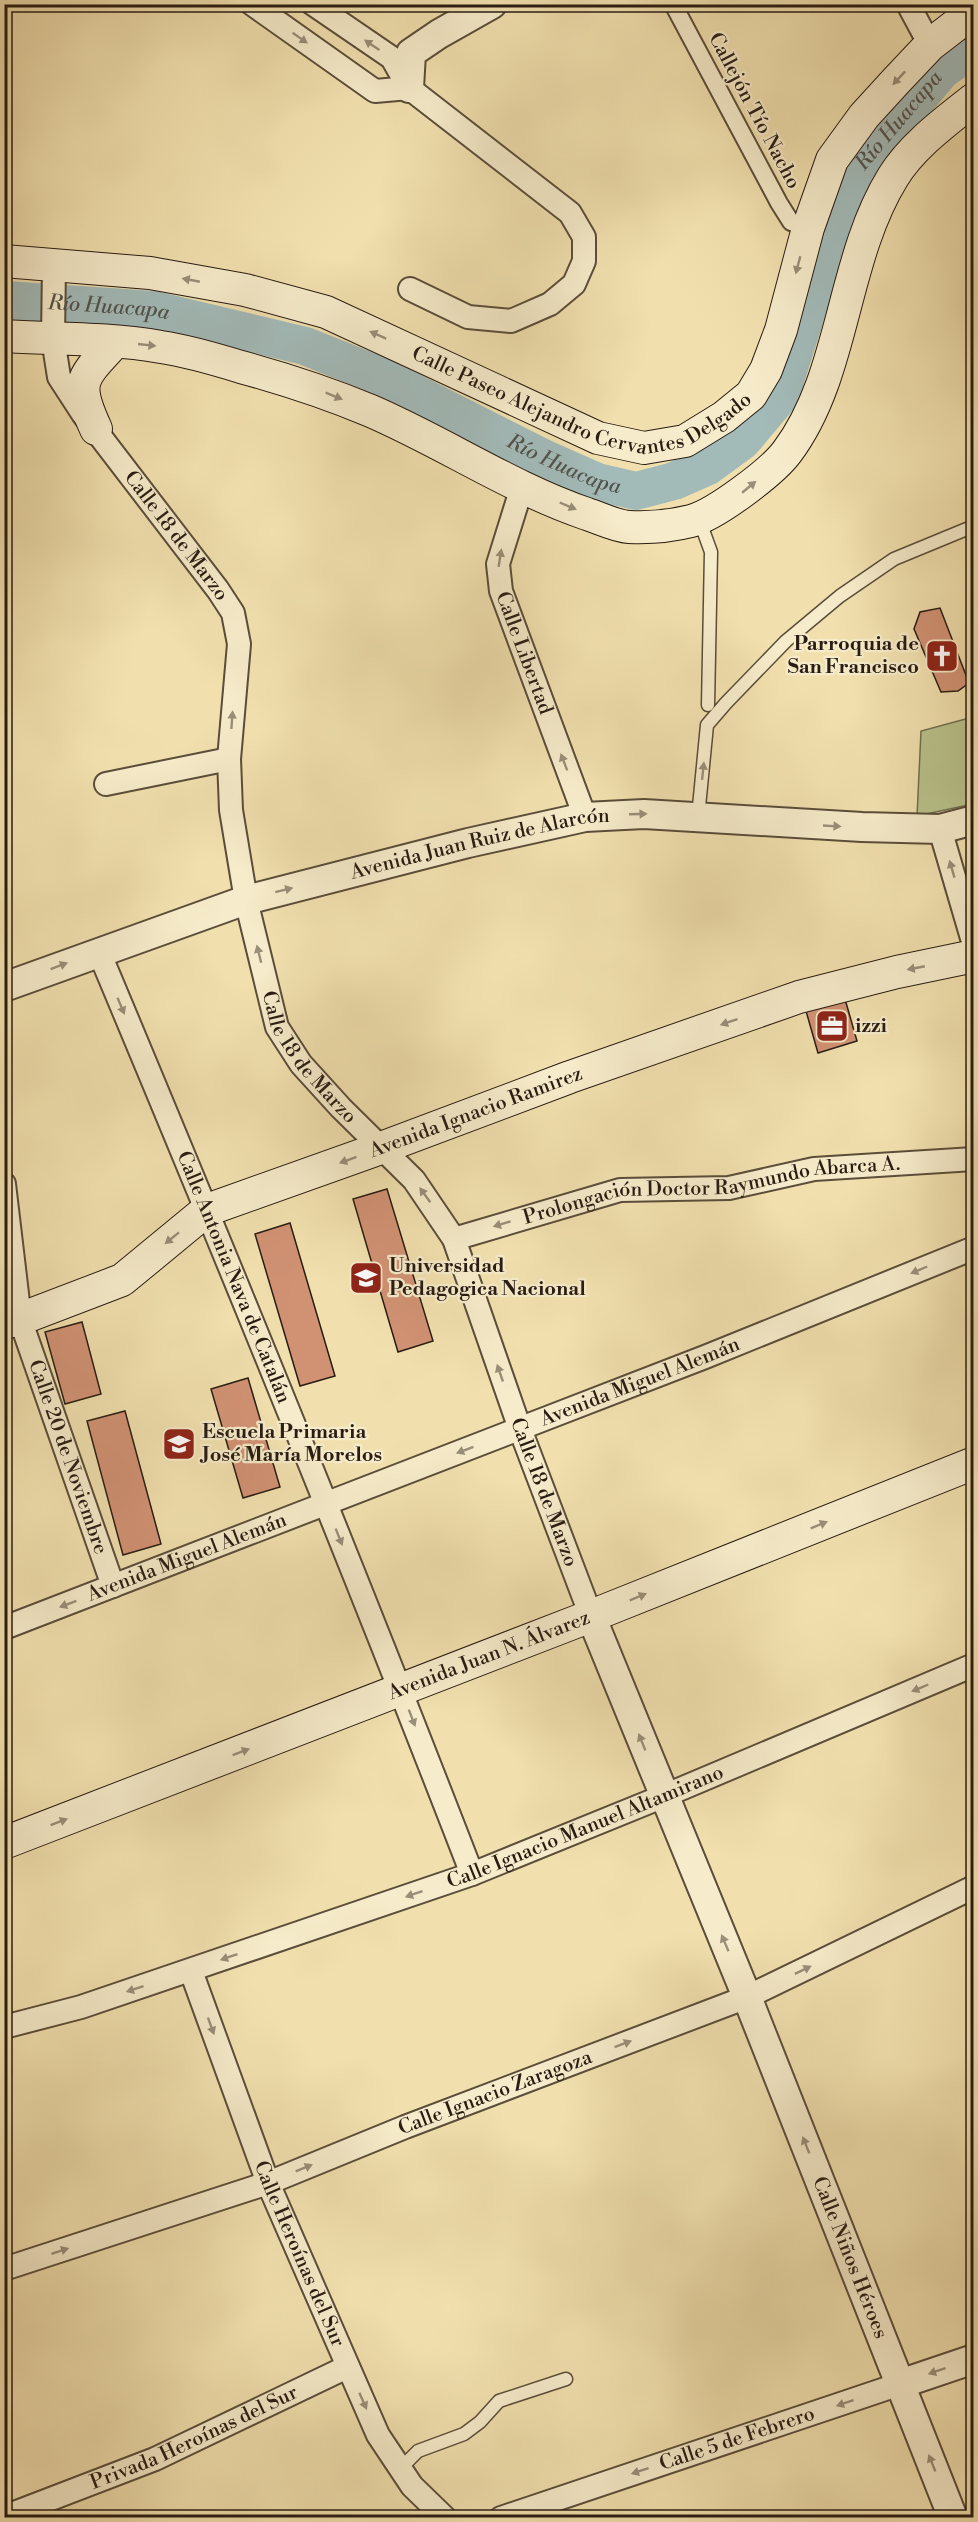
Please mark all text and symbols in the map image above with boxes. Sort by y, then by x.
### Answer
street label: Callejón Tío Nacho [702,29,806,193]
one-way arrow [291,32,307,44]
one-way arrow [364,39,380,51]
water label: Río Huacapa [849,65,949,177]
one-way arrow [892,70,906,85]
one-way arrow [793,256,802,274]
one-way arrow [182,275,201,284]
water label: Río Huacapa [46,290,173,326]
one-way arrow [368,330,386,340]
one-way arrow [137,340,156,350]
street label: Calle Paseo Alejandro Cervantes Delgado [408,341,757,461]
one-way arrow [326,391,344,401]
water label: Río Huacapa [502,428,624,500]
street label: Calle 18 de Marzo [119,466,234,606]
one-way arrow [741,480,757,493]
one-way arrow [559,502,576,511]
one-way arrow [496,548,505,567]
street label: Calle Libertad [490,588,559,719]
place label: Parroquia de San Francisco [787,632,919,680]
church icon: Parroquia de San Francisco [924,638,960,674]
one-way arrow [227,710,236,729]
one-way arrow [559,753,569,771]
one-way arrow [698,761,708,780]
street label: Avenida Juan Ruiz de Alarcón [347,803,610,885]
one-way arrow [628,809,647,819]
one-way arrow [823,821,842,830]
one-way arrow [946,860,956,878]
one-way arrow [274,885,293,895]
one-way arrow [253,944,263,963]
one-way arrow [50,961,68,971]
one-way arrow [906,964,925,973]
street label: Calle 18 de Marzo [256,988,362,1129]
one-way arrow [116,997,126,1015]
office icon: izzi [814,1008,850,1044]
place label: izzi [855,1014,887,1039]
one-way arrow [720,1017,738,1027]
street label: Avenida Ignacio Ramirez [365,1061,586,1164]
street label: Calle Antonia Nava de Catalán [171,1147,296,1407]
street label: Prolongación Doctor Raymundo Abarca A. [520,1151,901,1230]
one-way arrow [339,1155,357,1165]
one-way arrow [419,1187,431,1202]
one-way arrow [493,1220,511,1229]
one-way arrow [164,1232,180,1245]
place label: Universidad Pedagogica Nacional [389,1254,586,1302]
school or university icon: Universidad Pedagogica Nacional [348,1260,384,1296]
one-way arrow [910,1265,928,1275]
street label: Avenida Miguel Alemán [536,1332,744,1432]
street label: Calle 20 de Noviembre [23,1356,113,1557]
one-way arrow [495,1364,505,1382]
street label: Calle 18 de Marzo [505,1414,584,1570]
place label: Escuela Primaria José María Morelos [199,1420,382,1468]
school or university icon: Escuela Primaria José María Morelos [161,1426,197,1462]
one-way arrow [456,1446,474,1455]
street label: Avenida Miguel Alemán [82,1507,290,1608]
one-way arrow [810,1520,828,1529]
one-way arrow [335,1528,344,1546]
one-way arrow [629,1592,647,1601]
one-way arrow [59,1600,77,1609]
street label: Avenida Juan N. Álvarez [383,1605,594,1706]
one-way arrow [910,1683,928,1693]
one-way arrow [407,1709,417,1727]
one-way arrow [637,1733,646,1751]
one-way arrow [232,1747,250,1757]
street label: Calle Ignacio Manuel Altamirano [444,1760,727,1894]
one-way arrow [50,1817,68,1827]
one-way arrow [405,1889,423,1899]
one-way arrow [720,1934,730,1952]
one-way arrow [220,1953,238,1963]
one-way arrow [795,1966,812,1975]
one-way arrow [126,1985,144,1995]
one-way arrow [206,2017,216,2035]
one-way arrow [614,2039,632,2048]
street label: Calle Ignacio Zaragoza [395,2044,596,2141]
one-way arrow [801,2136,810,2154]
street label: Calle Heroínas del Sur [248,2157,351,2351]
one-way arrow [296,2163,314,2173]
street label: Calle Niños Héroes [807,2173,893,2342]
one-way arrow [51,2246,69,2255]
one-way arrow [928,2367,946,2377]
street label: Privada Heroínas del Sur [87,2380,302,2495]
one-way arrow [358,2392,367,2409]
one-way arrow [836,2398,854,2408]
street label: Calle 5 de Febrero [656,2401,818,2476]
one-way arrow [927,2454,936,2472]
one-way arrow [631,2467,649,2477]

